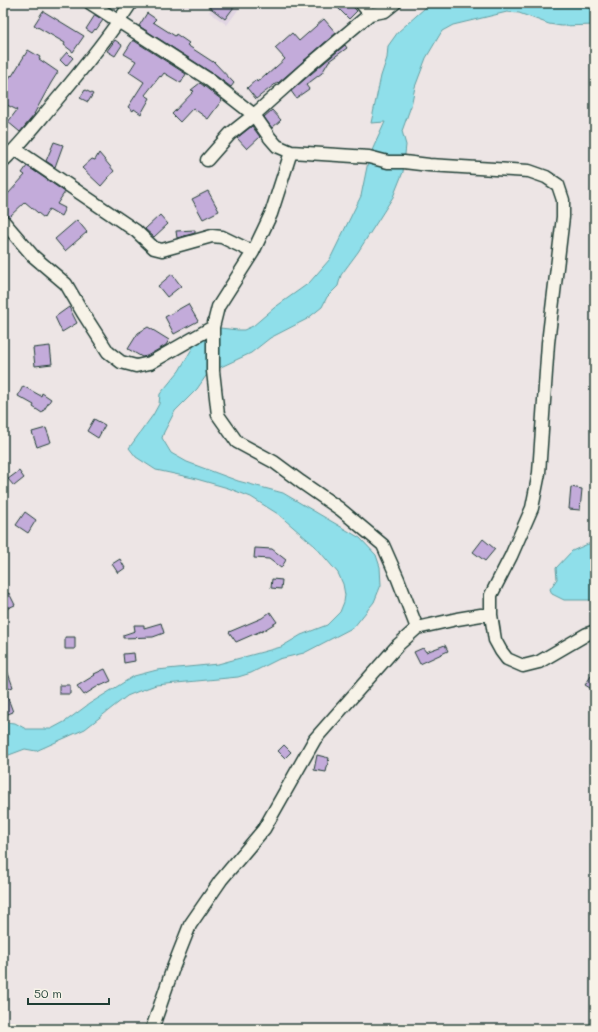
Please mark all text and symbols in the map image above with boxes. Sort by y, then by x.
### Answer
scale bar [28,980,109,1006]
text: 50 m [34,985,62,1001]

